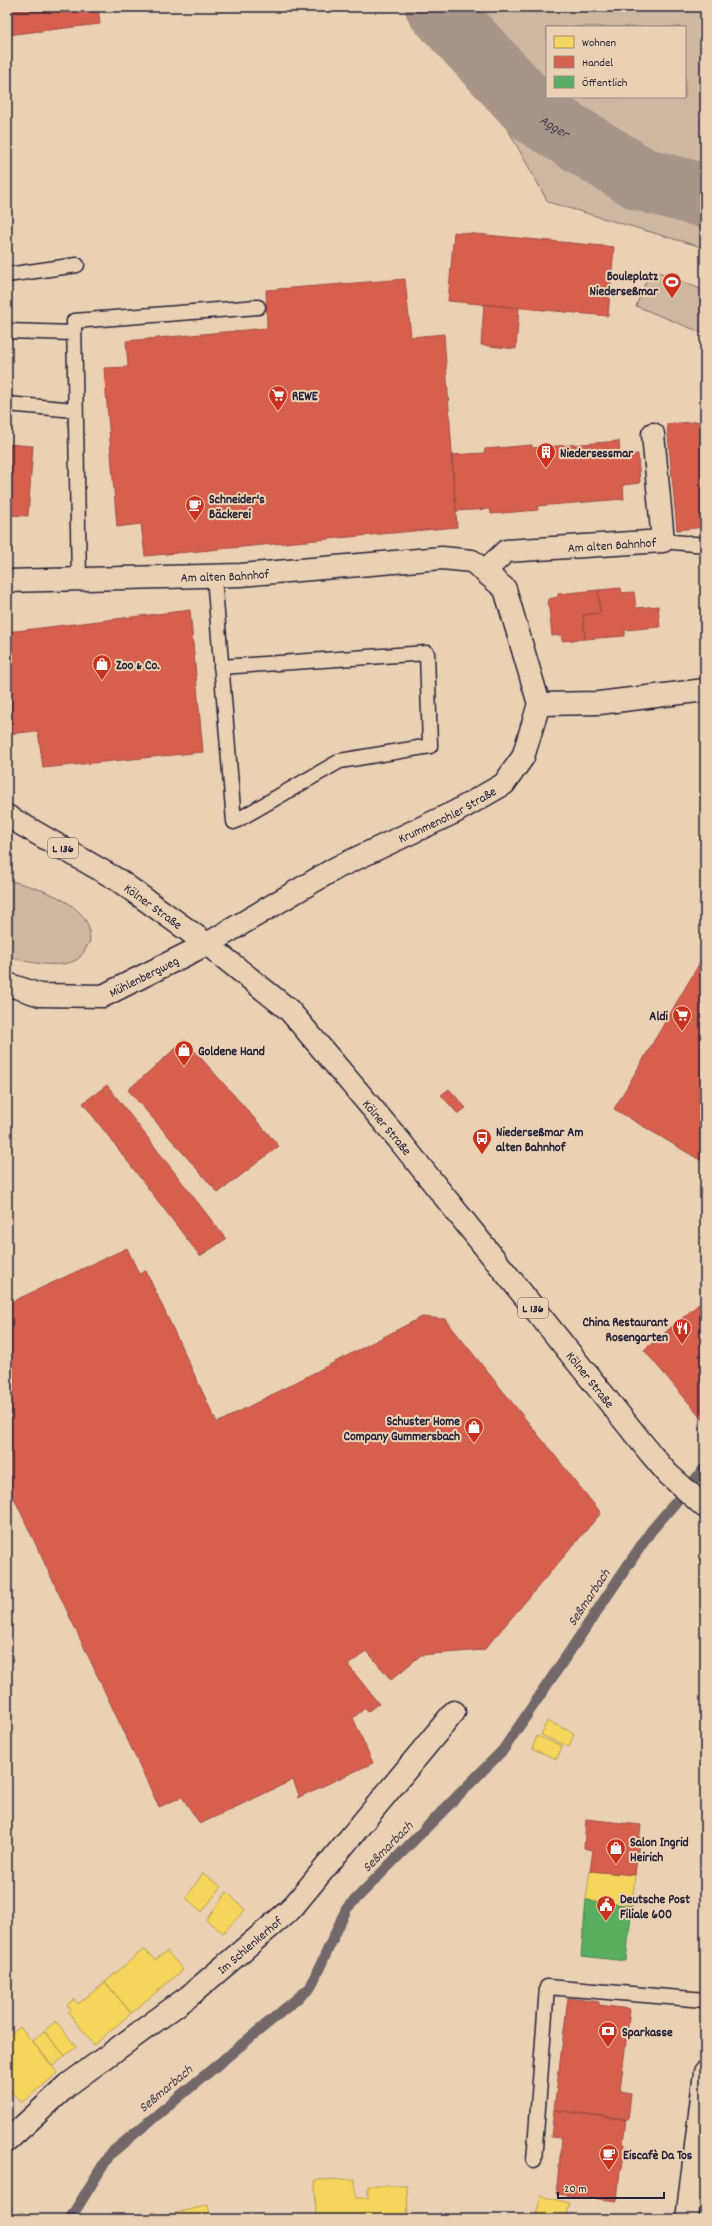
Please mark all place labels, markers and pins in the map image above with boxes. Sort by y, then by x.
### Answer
place label: Bouleplatz Niederseßmar [590,268,659,302]
sports icon: Bouleplatz Niederseßmar [661,271,683,299]
supermarket icon: REWE [267,384,289,412]
place label: REWE [292,388,319,407]
building icon: Niedersessmar [535,441,557,469]
place label: Niedersessmar [560,445,634,464]
place label: Schneider's Bäckerei [209,491,265,525]
cafe icon: Schneider's Bäckerei [184,494,206,522]
shop icon: Zoo & Co. [91,653,113,681]
place label: Zoo & Co. [116,657,159,676]
supermarket icon: Aldi [671,1004,693,1032]
place label: Aldi [649,1008,669,1027]
shop icon: Goldene Hand [173,1039,195,1067]
place label: Goldene Hand [198,1043,265,1062]
place label: Niederseßmar Am alten Bahnhof [496,1124,583,1158]
bus stop icon: Niederseßmar Am alten Bahnhof [471,1127,493,1155]
place label: China Restaurant Rosengarten [582,1314,668,1348]
restaurant icon: China Restaurant Rosengarten [671,1317,693,1345]
place label: Schuster Home Company Gummersbach [344,1413,460,1447]
shop icon: Schuster Home Company Gummersbach [463,1416,485,1444]
place label: Salon Ingrid Heirich [630,1834,689,1868]
shop icon: Salon Ingrid Heirich [605,1837,627,1865]
place label: Deutsche Post Filiale 600 [620,1891,690,1925]
public building icon: Deutsche Post Filiale 600 [595,1894,617,1922]
bank icon: Sparkasse [597,2020,619,2048]
place label: Sparkasse [622,2024,673,2043]
cafe icon: Eiscafè Da Tos [598,2143,620,2171]
place label: Eiscafè Da Tos [623,2147,693,2166]

